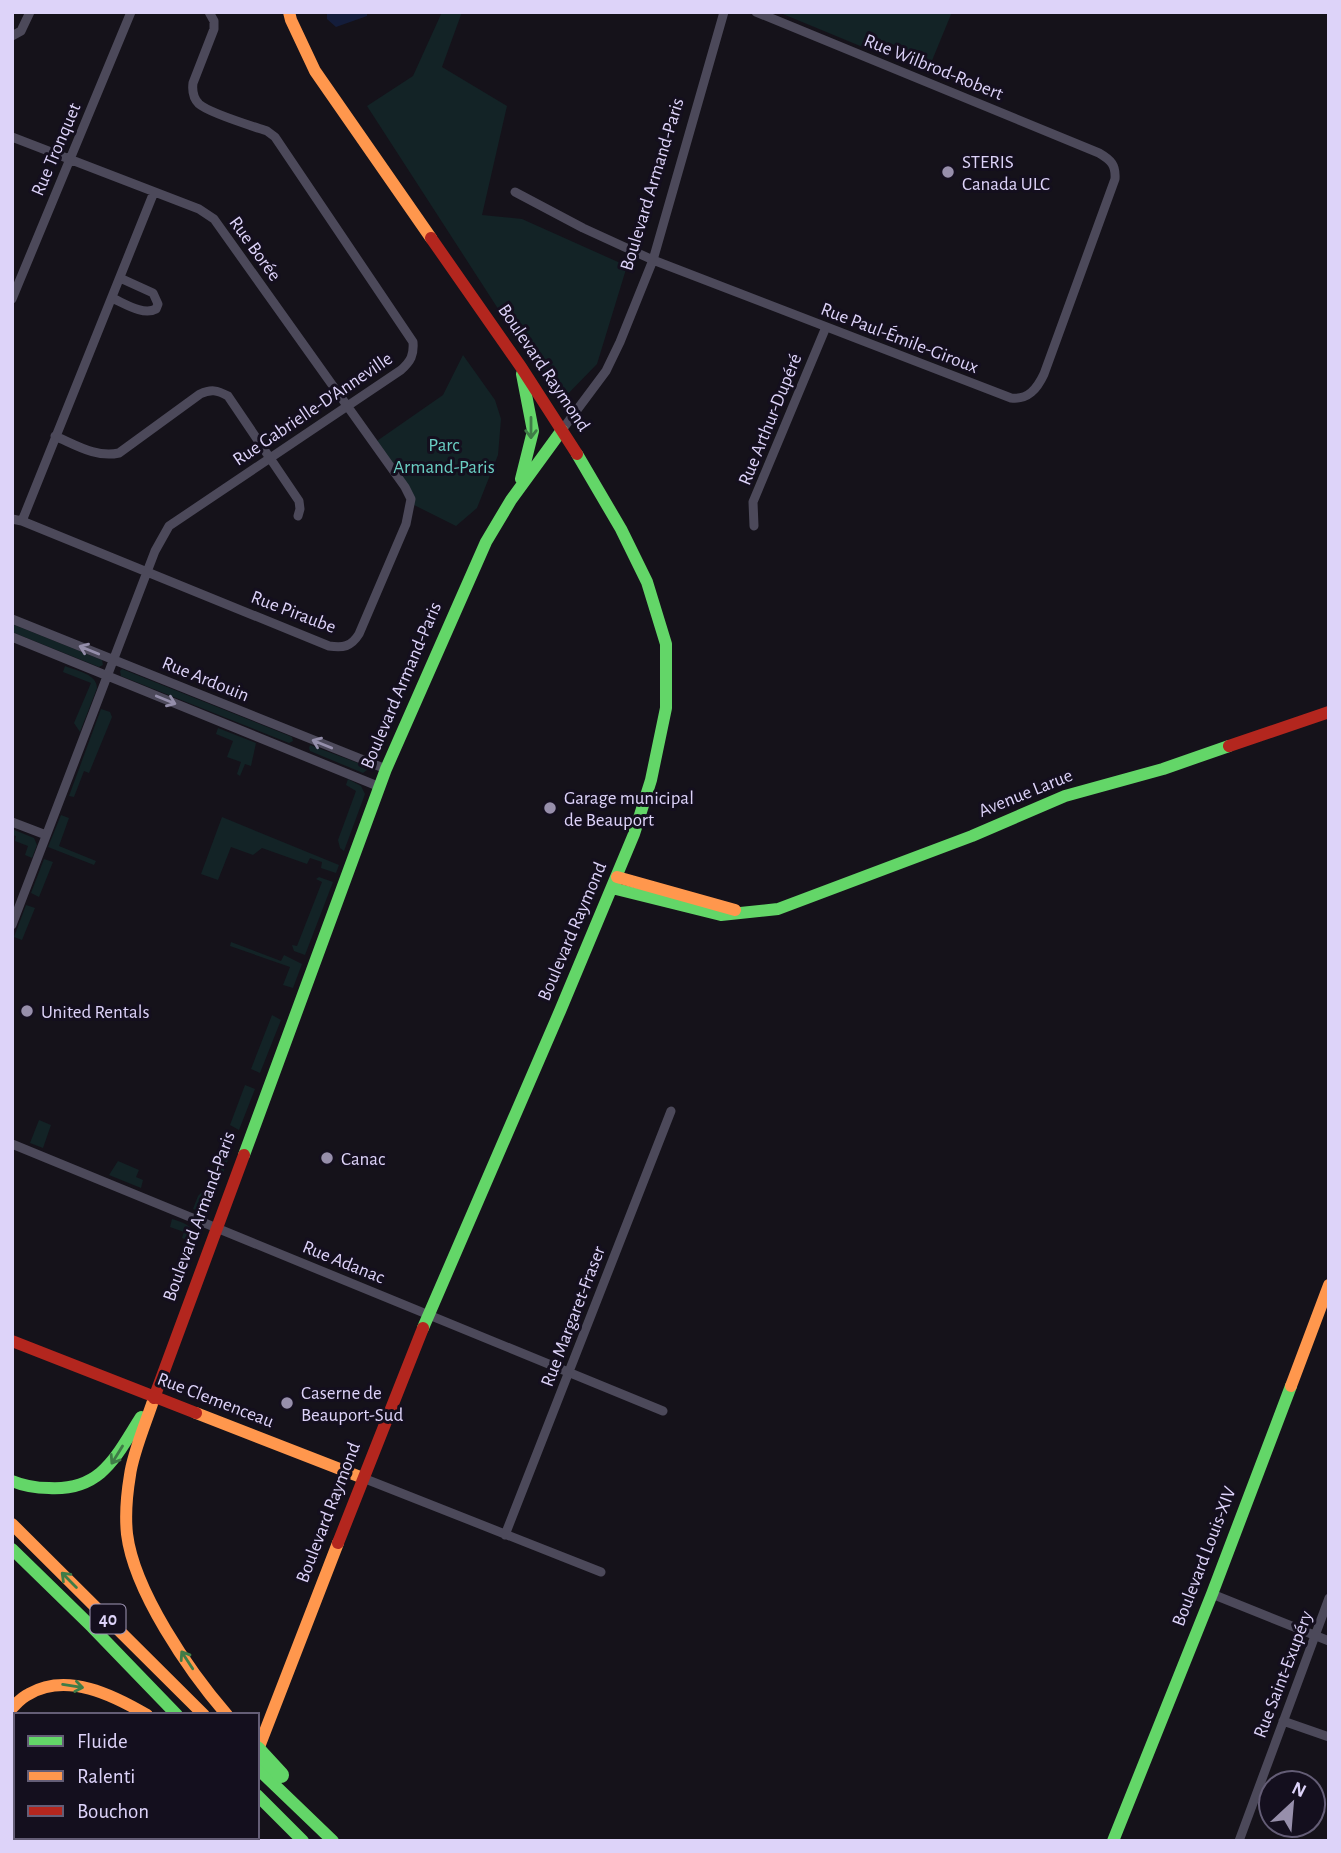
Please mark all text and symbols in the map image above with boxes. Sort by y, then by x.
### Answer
street label: Rue Wilbrod-Robert [861,31,1006,104]
street label: Boulevard Armand-Paris [617,96,688,273]
street label: Rue Tronquet [28,100,84,199]
place label: STERIS Canada ULC [962,153,1050,194]
marker: STERIS Canada ULC [940,164,956,180]
street label: Rue Borée [225,213,284,285]
street label: Rue Paul-Émile-Giroux [818,298,982,377]
street label: Boulevard Raymond [494,301,593,435]
street label: Rue Gabrielle-D'Anneville [230,349,396,470]
street label: Rue Arthur-Dupéré [735,351,805,488]
one-way arrow [524,416,538,439]
park label: Parc Armand-Paris [393,436,495,477]
street label: Rue Piraube [248,588,338,637]
street label: Boulevard Armand-Paris [358,599,445,772]
one-way arrow [78,643,100,656]
street label: Rue Ardouin [159,653,252,705]
one-way arrow [155,695,177,708]
one-way arrow [312,737,334,750]
street label: Avenue Larue [976,766,1075,821]
place label: Garage municipal de Beauport [564,789,694,830]
marker: Garage municipal de Beauport [542,800,558,816]
street label: Boulevard Raymond [535,859,610,1004]
marker: United Rentals [19,1003,35,1019]
place label: United Rentals [41,1003,149,1022]
street label: Boulevard Armand-Paris [160,1129,239,1304]
marker: Canac [319,1150,335,1166]
place label: Canac [341,1150,385,1169]
street label: Rue Adanac [300,1237,387,1287]
street label: Rue Margaret-Fraser [538,1244,609,1389]
street label: Rue Clemenceau [154,1369,277,1431]
place label: Caserne de Beauport-Sud [301,1384,403,1425]
marker: Caserne de Beauport-Sud [279,1395,295,1411]
street label: Boulevard Raymond [293,1440,364,1585]
one-way arrow [110,1445,124,1465]
street label: Boulevard Louis-XIV [1169,1484,1240,1629]
one-way arrow [61,1571,78,1588]
road number: 40 [90,1604,126,1634]
street label: Rue Saint-Exupéry [1250,1608,1316,1741]
one-way arrow [179,1650,193,1670]
one-way arrow [61,1680,84,1693]
legend [14,1713,259,1839]
text: Fluide [77,1731,128,1752]
text: Ralenti [77,1766,135,1787]
north arrow [1257,1769,1327,1839]
text: N [1289,1779,1309,1802]
text: Bouchon [77,1801,149,1822]

